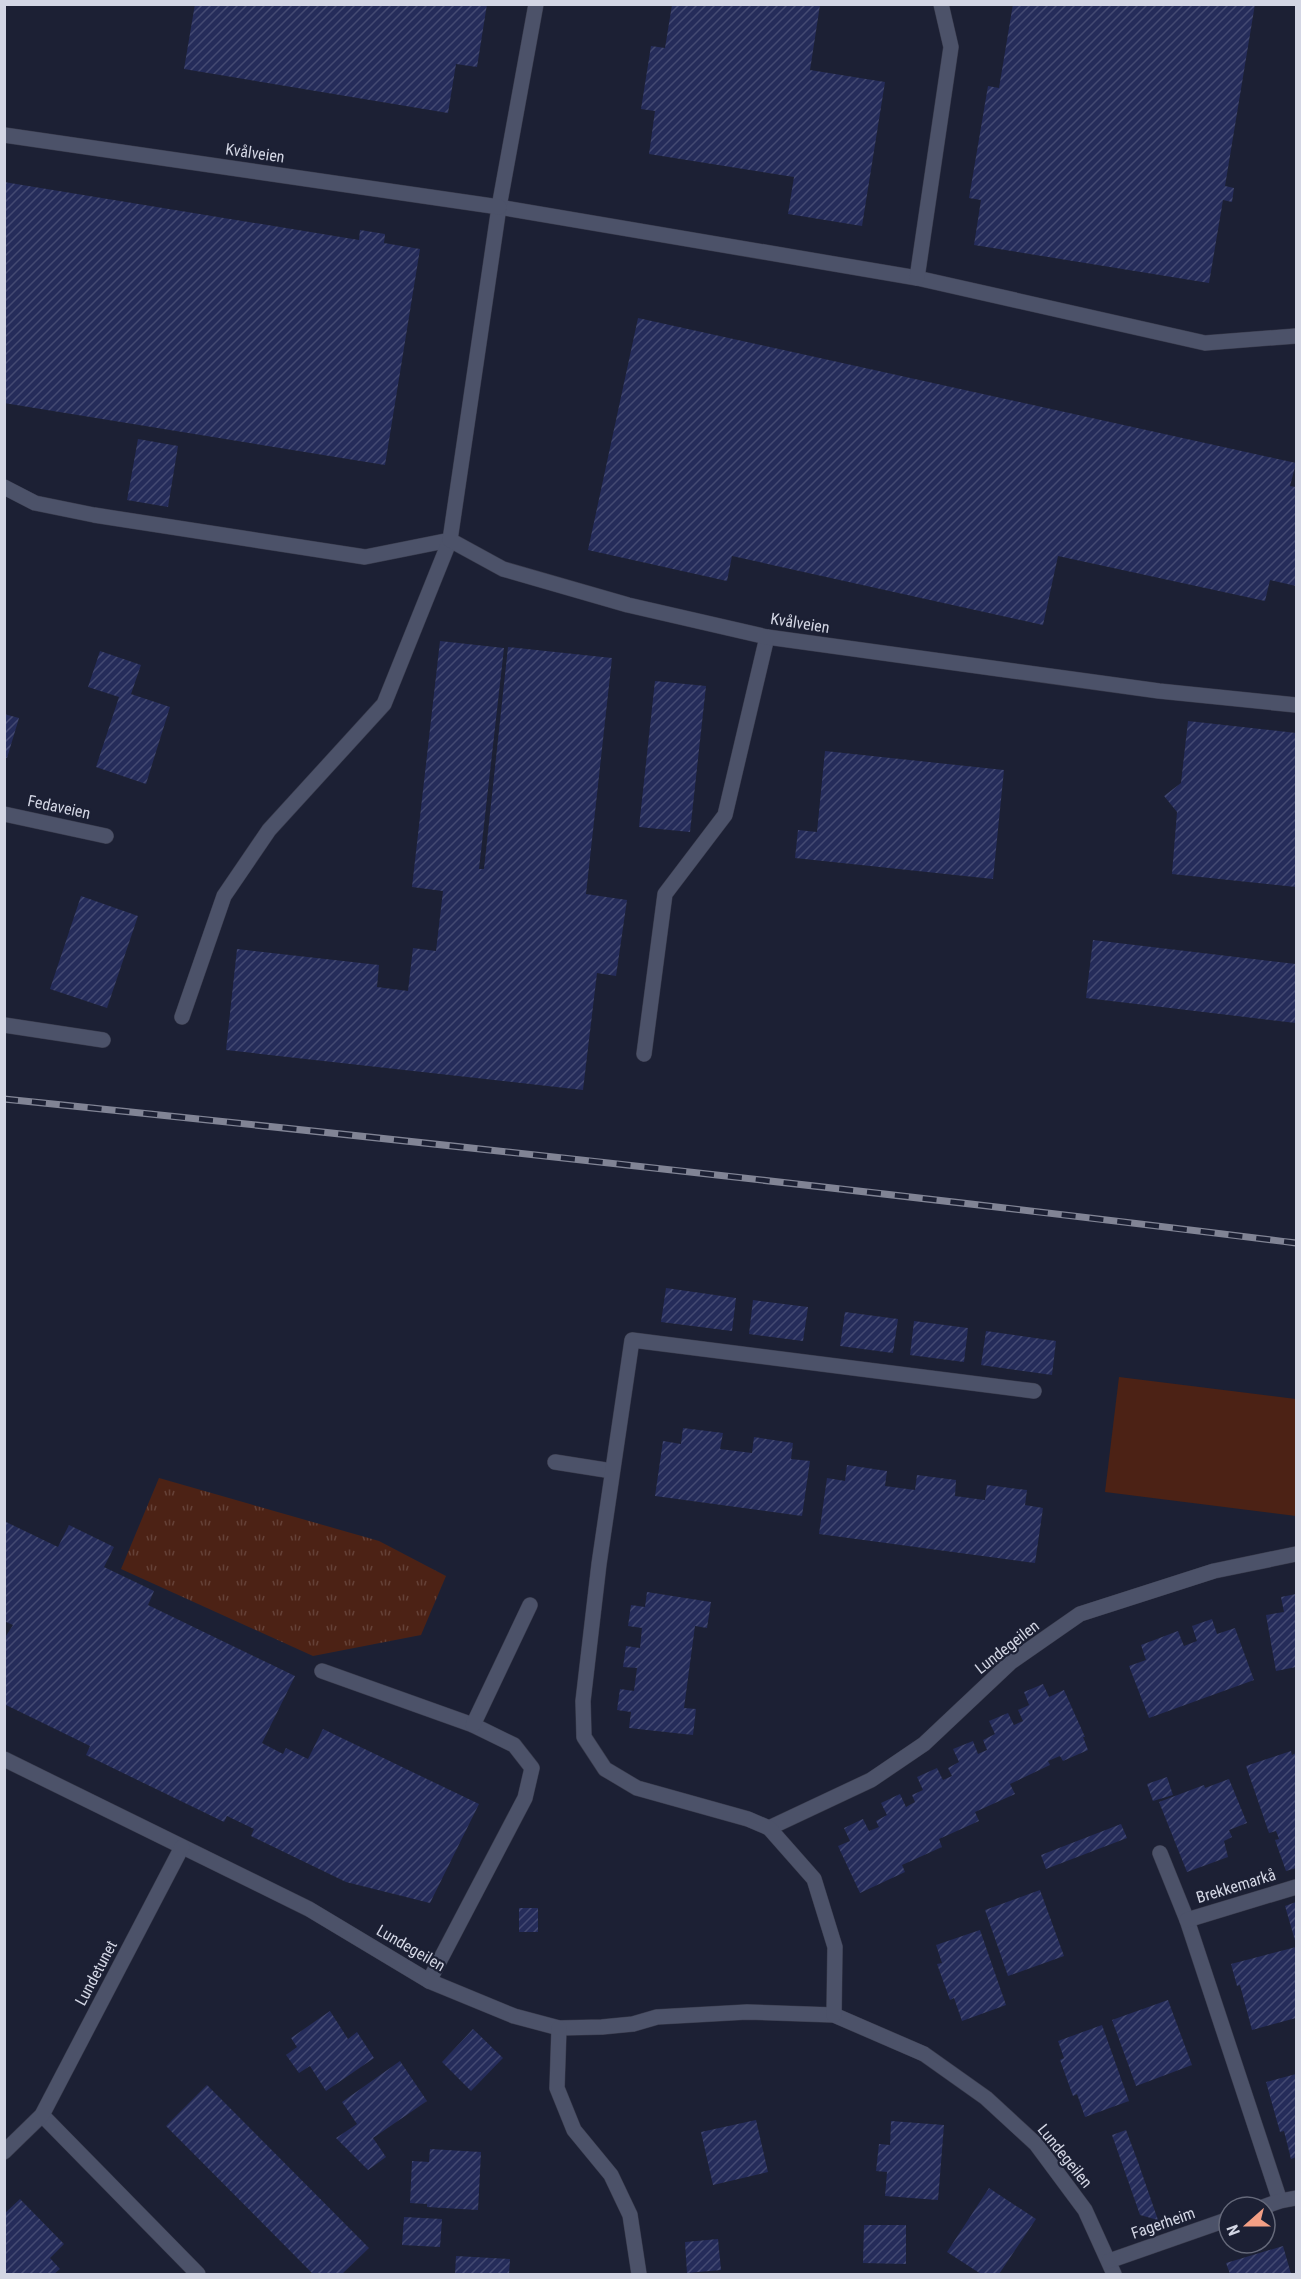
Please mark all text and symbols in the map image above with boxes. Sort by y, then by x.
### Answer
street label: Kvålveien [224,139,286,167]
street label: Kvålveien [769,609,831,637]
street label: Fedaveien [26,791,92,823]
street label: Lundegeilen [971,1616,1043,1678]
street label: Brekkemarkå [1194,1865,1278,1907]
street label: Lundegeilen [373,1921,449,1975]
street label: Lundetunet [71,1937,121,2009]
street label: Lundegeilen [1034,2120,1096,2192]
north arrow [1217,2195,1277,2255]
street label: Fagerheim [1129,2203,1197,2243]
text: N [1223,2222,1244,2238]

